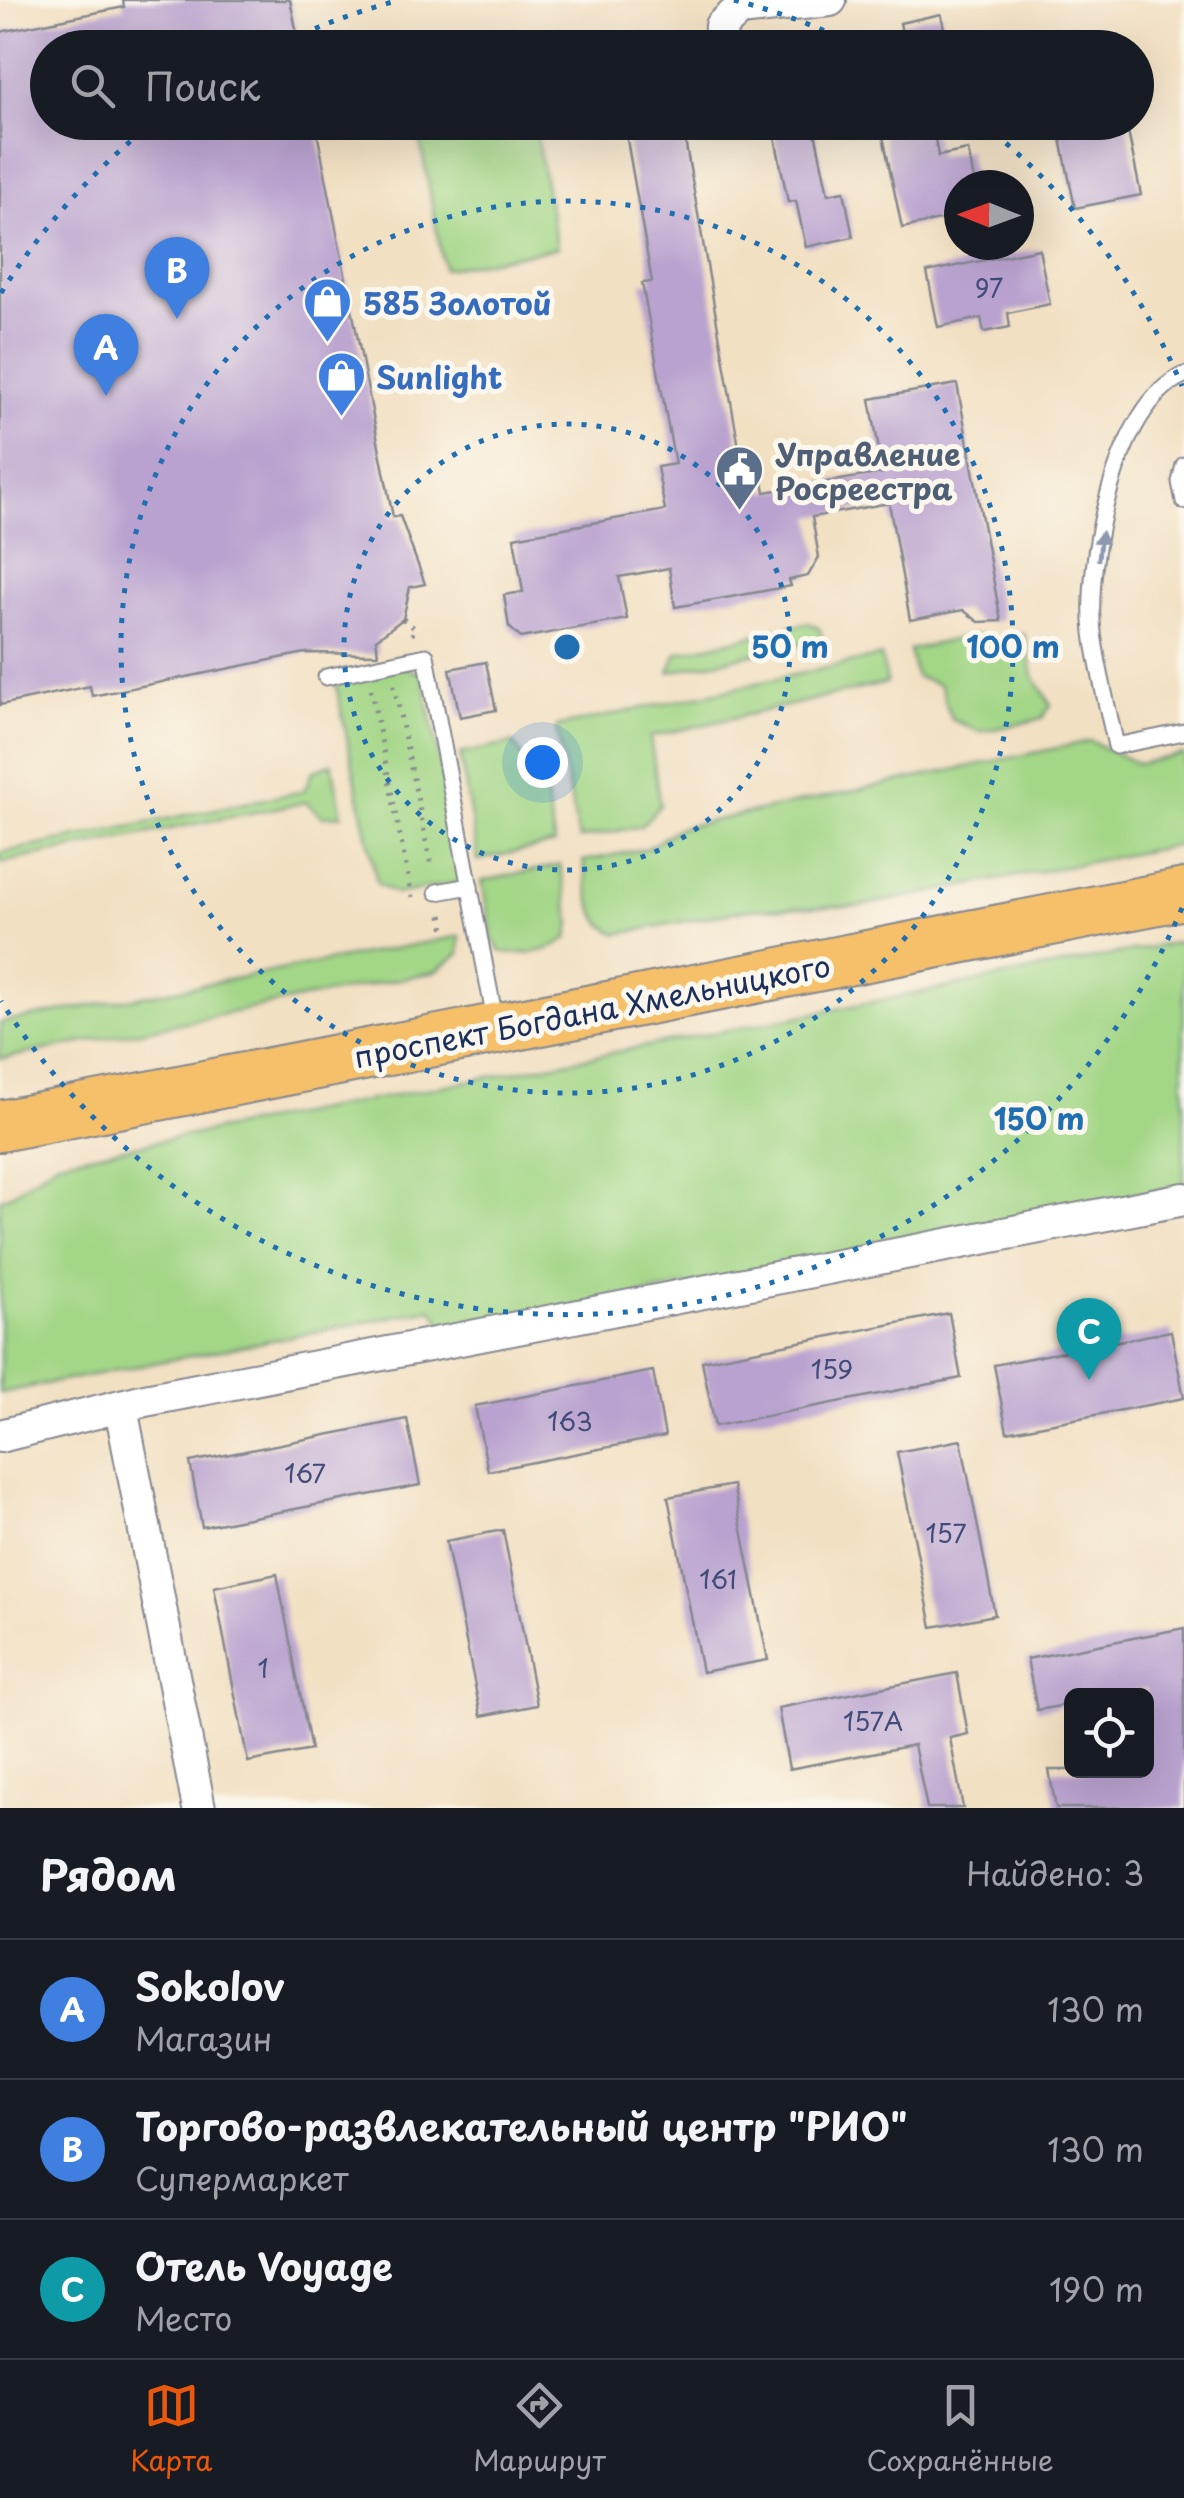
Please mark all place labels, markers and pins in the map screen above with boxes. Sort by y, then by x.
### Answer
pin: B [144,236,210,319]
shop icon: 585 Золотой [302,276,354,344]
place label: 585 Золотой [363,280,552,325]
pin: A [74,314,138,396]
shop icon: Sunlight [315,350,367,418]
place label: Sunlight [376,354,502,399]
place label: Управление Росреестра [775,431,960,510]
public building icon: Управление Росреестра [714,444,766,512]
centre of rings [549,629,585,665]
pin: C [1056,1298,1122,1380]

